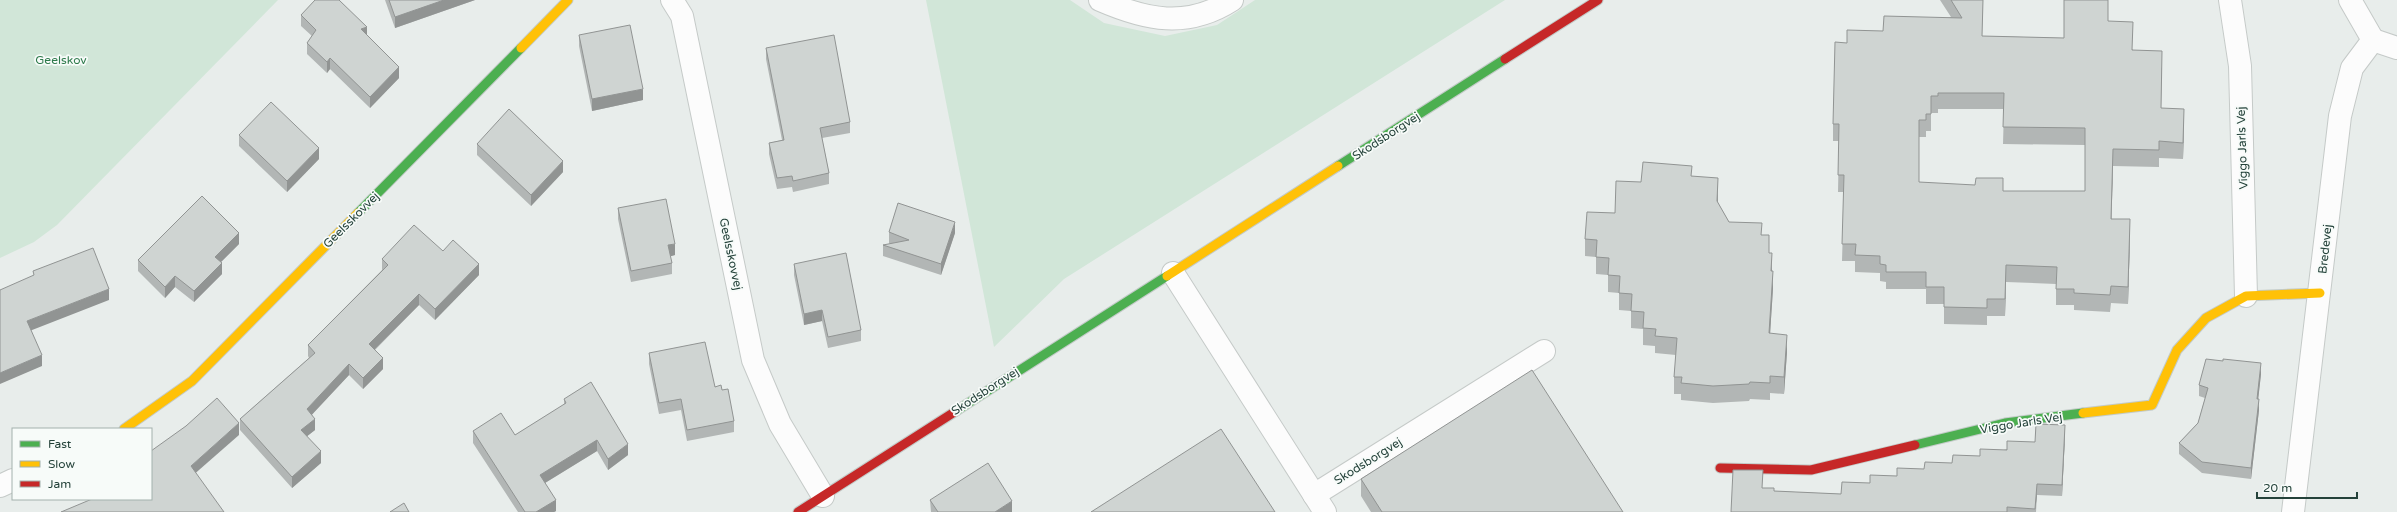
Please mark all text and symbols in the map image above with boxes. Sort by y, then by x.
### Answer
park label: Geelskov [35,53,87,67]
street label: Viggo Jarls Vej [2234,106,2250,190]
street label: Skodsborgvej [1350,109,1422,163]
street label: Geelsskovvej [320,189,382,251]
street label: Geelsskovvej [717,217,745,291]
street label: Bredevej [2315,223,2335,275]
street label: Skodsborgvej [949,364,1021,418]
street label: Viggo Jarls Vej [1979,410,2063,436]
legend [12,428,152,500]
street label: Skodsborgvej [1331,435,1405,487]
text: Fast [48,437,72,451]
text: Slow [48,457,75,471]
scale bar [2257,474,2357,500]
text: Jam [48,477,71,491]
text: 20 m [2263,481,2292,495]

